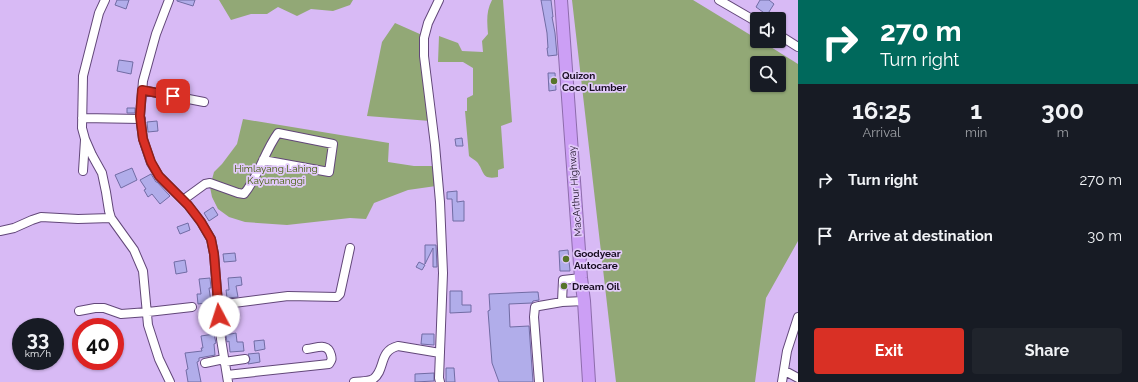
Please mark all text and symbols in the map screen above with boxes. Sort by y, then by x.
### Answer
map controls [750,12,786,92]
button: sound [750,12,786,48]
text: 270 m [880,15,961,48]
icon: right [814,16,866,68]
text: Turn right [880,49,959,70]
button: search [750,56,786,92]
place label: Quizon Coco Lumber [562,70,627,93]
marker: Quizon Coco Lumber [549,76,559,86]
pin [156,79,190,113]
icon: arrive [162,85,184,107]
text: 16:25 [852,96,911,125]
text: 1 [970,96,982,125]
text: 300 [1041,96,1084,125]
text: Arrival [862,125,901,140]
text: min [965,125,987,140]
text: m [1057,125,1069,140]
street label: MacArthur Highway [566,145,584,237]
park label: Himlayang Lahing Kayumanggi [234,163,318,186]
icon: right [814,169,836,191]
text: Turn right [848,171,918,189]
text: 270 m [1079,171,1122,189]
icon: arrive [814,225,836,247]
text: Arrive at destination [848,227,993,245]
text: 30 m [1087,227,1122,245]
place label: Goodyear Autocare [574,248,621,271]
marker: Goodyear Autocare [561,254,571,264]
marker: Dream Oil [559,281,569,291]
place label: Dream Oil [572,281,620,292]
position arrow [198,295,240,337]
speed limit sign: 40 [72,318,124,370]
text: 33 [27,327,49,351]
button: Exit [814,328,964,374]
button: Share [972,328,1122,374]
text: km/h [25,348,51,359]

